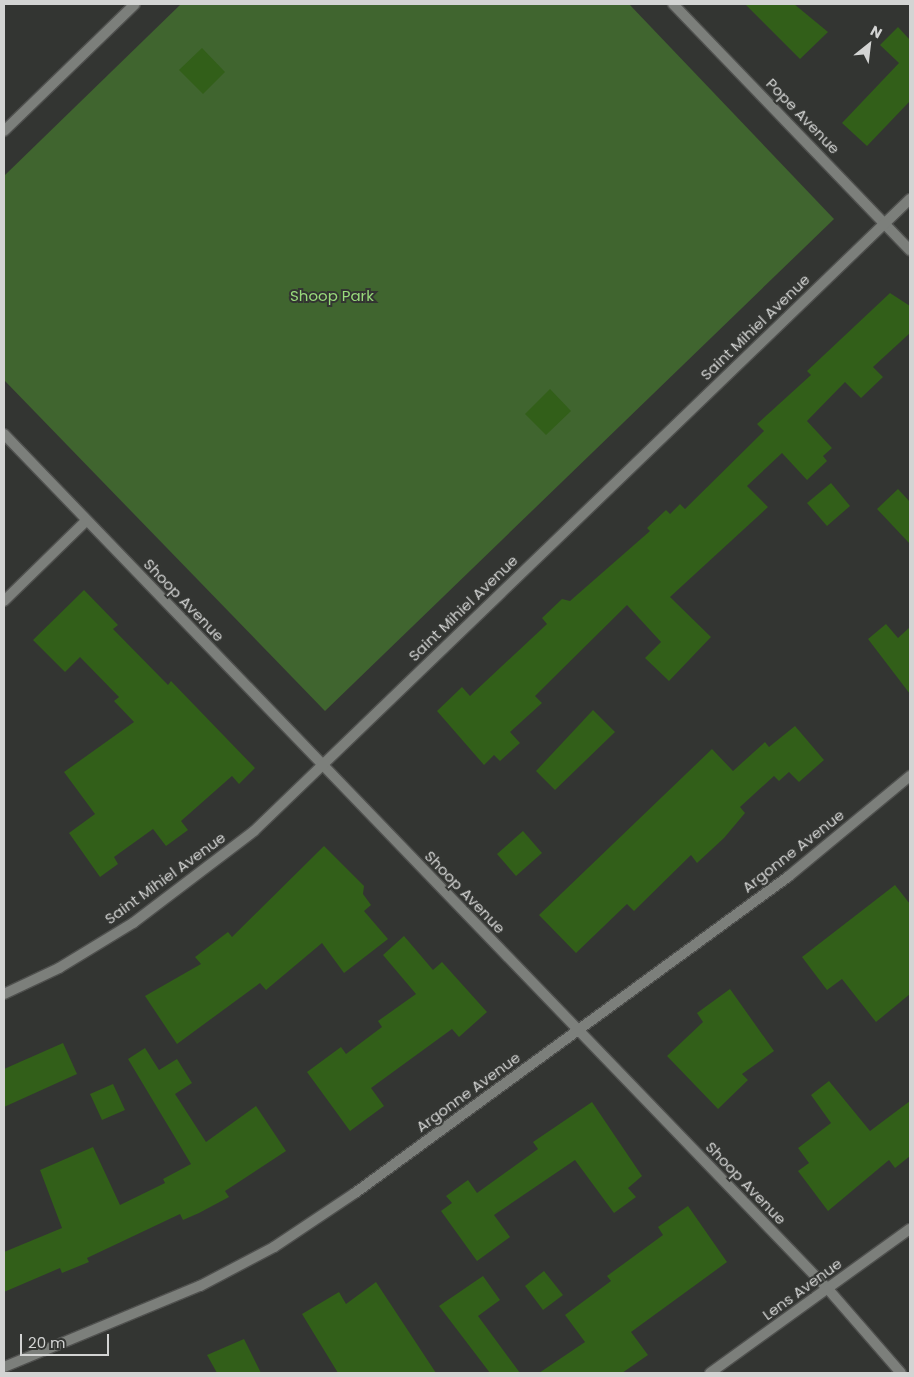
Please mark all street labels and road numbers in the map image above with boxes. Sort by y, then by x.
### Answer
street label: Pope Avenue [762,74,844,158]
street label: Saint Mihiel Avenue [697,270,813,384]
street label: Saint Mihiel Avenue [405,551,521,665]
street label: Shoop Avenue [140,555,228,645]
street label: Argonne Avenue [738,806,848,896]
street label: Saint Mihiel Avenue [101,828,229,928]
street label: Shoop Avenue [421,847,509,937]
street label: Argonne Avenue [412,1048,524,1136]
street label: Shoop Avenue [702,1138,790,1228]
street label: Lens Avenue [759,1254,845,1324]

